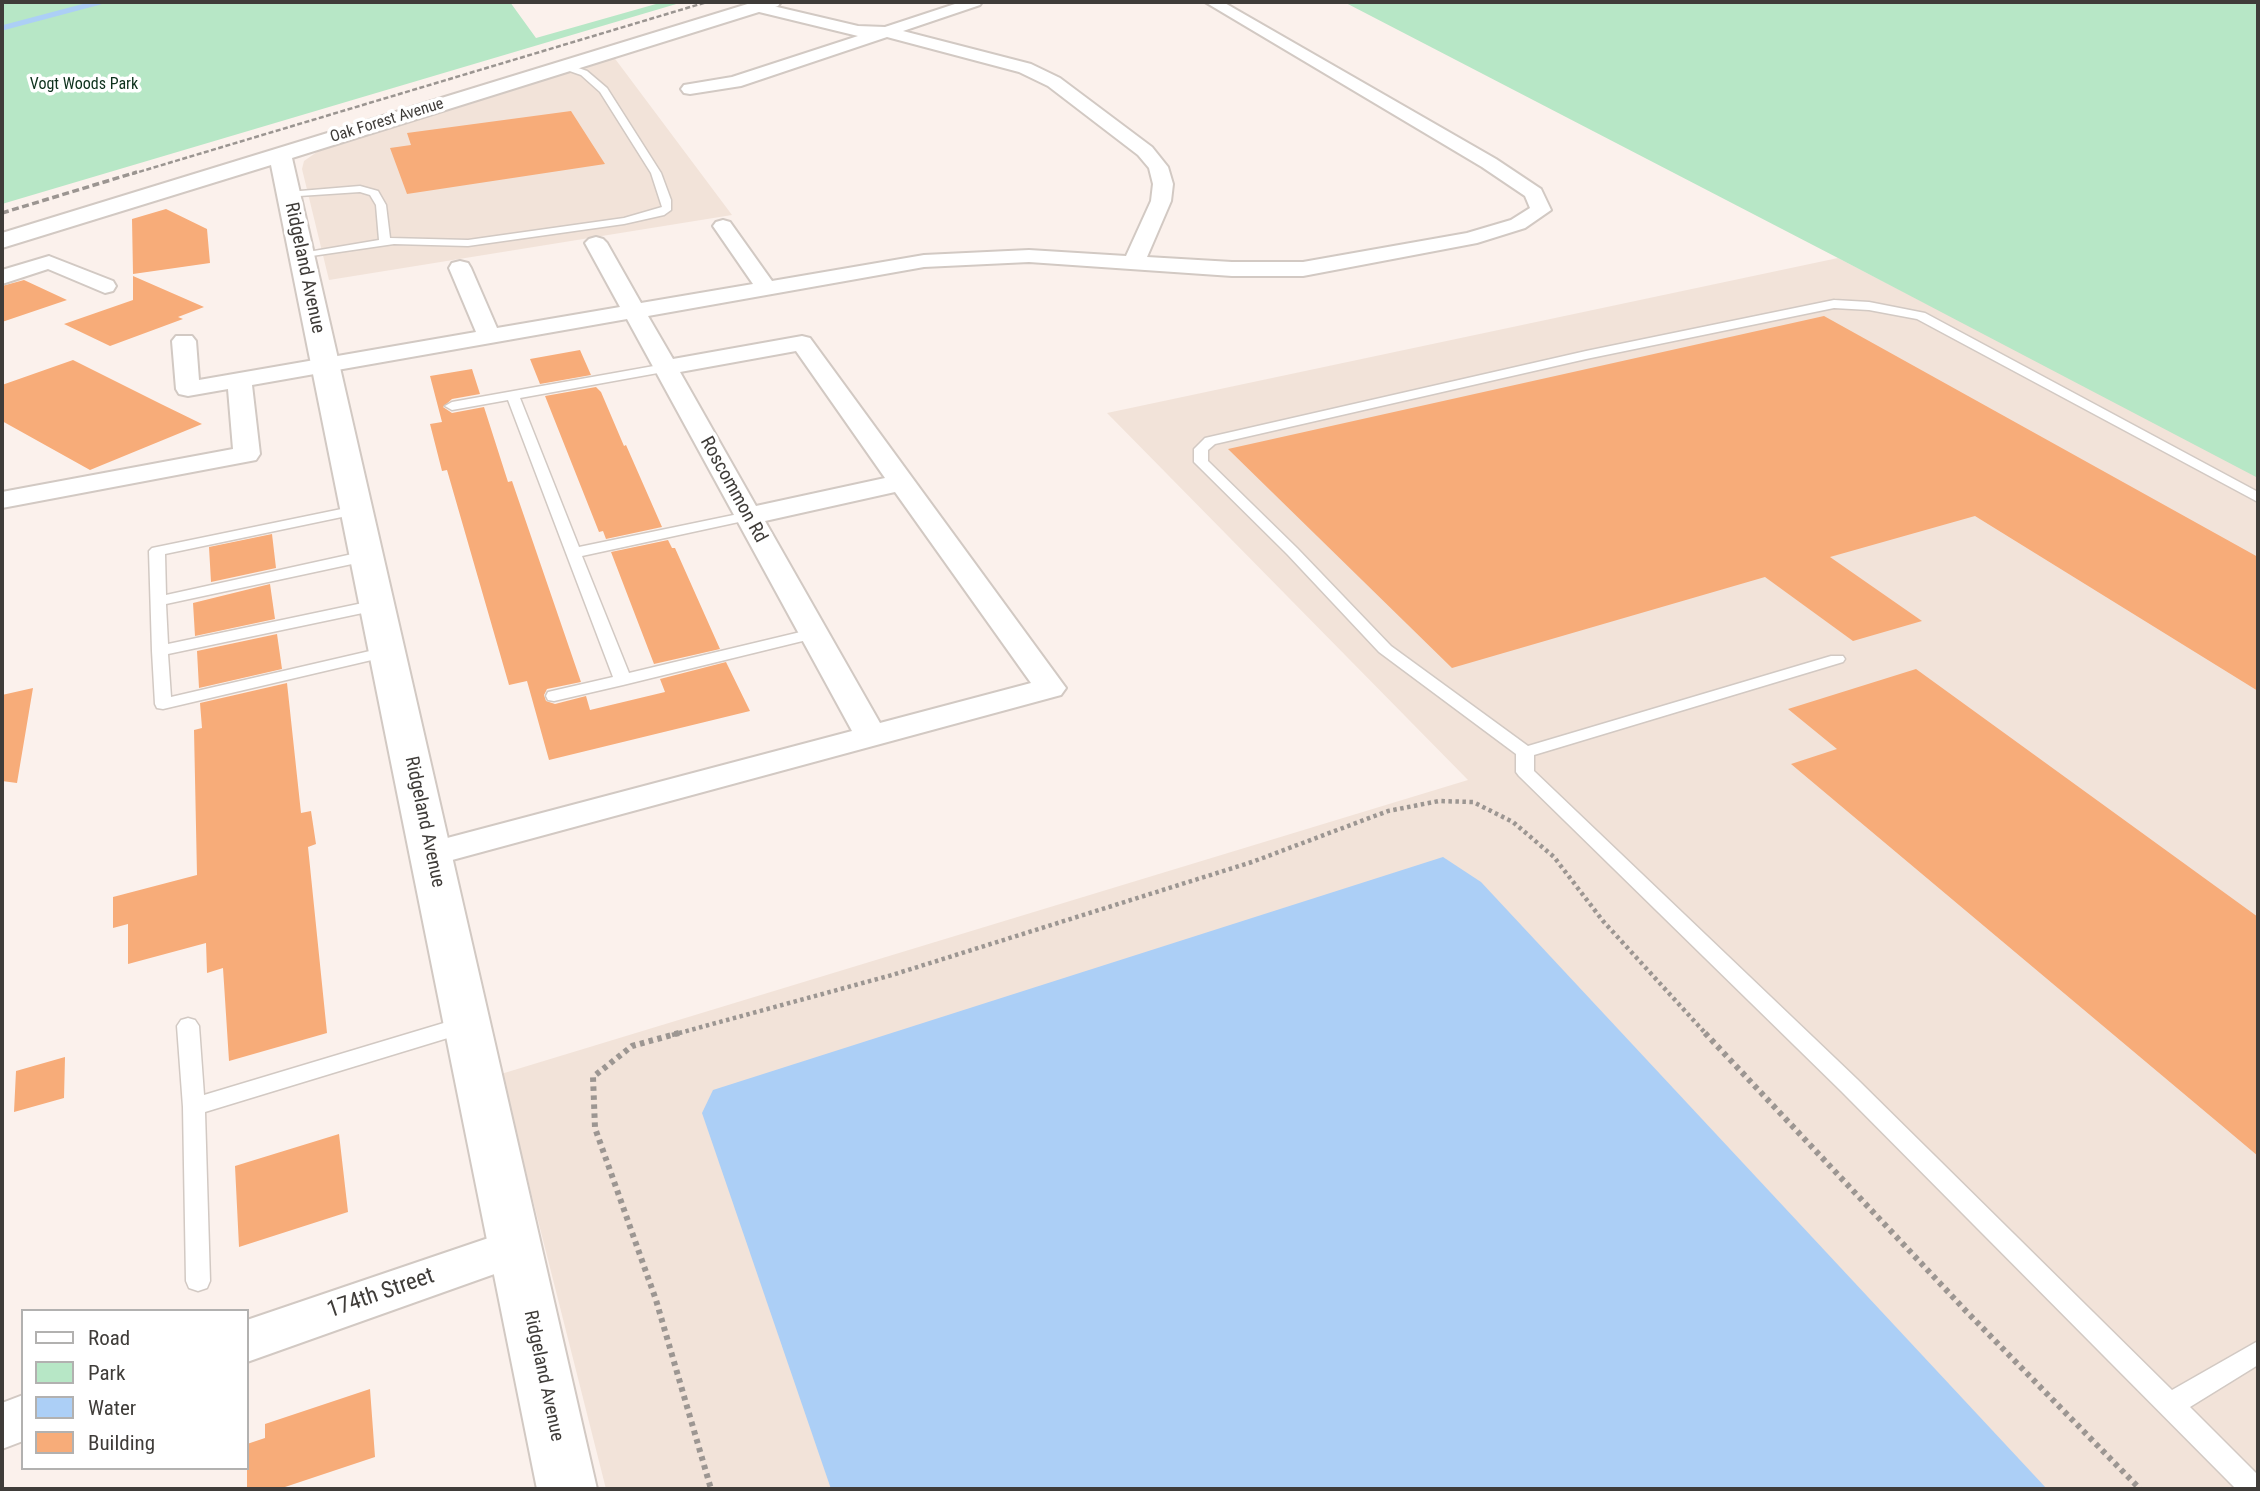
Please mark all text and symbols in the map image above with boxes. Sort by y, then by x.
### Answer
park label: Vogt Woods Park [30,75,138,95]
street label: Oak Forest Avenue [328,95,446,147]
street label: Ridgeland Avenue [279,200,329,336]
street label: Roscommon Rd [694,433,772,547]
street label: Ridgeland Avenue [399,754,449,890]
street label: 174th Street [324,1263,438,1325]
street label: Ridgeland Avenue [518,1308,568,1444]
legend [21,1309,248,1470]
text: Road [88,1326,130,1350]
text: Park [88,1361,125,1385]
text: Water [88,1396,136,1420]
text: Building [88,1431,155,1455]

